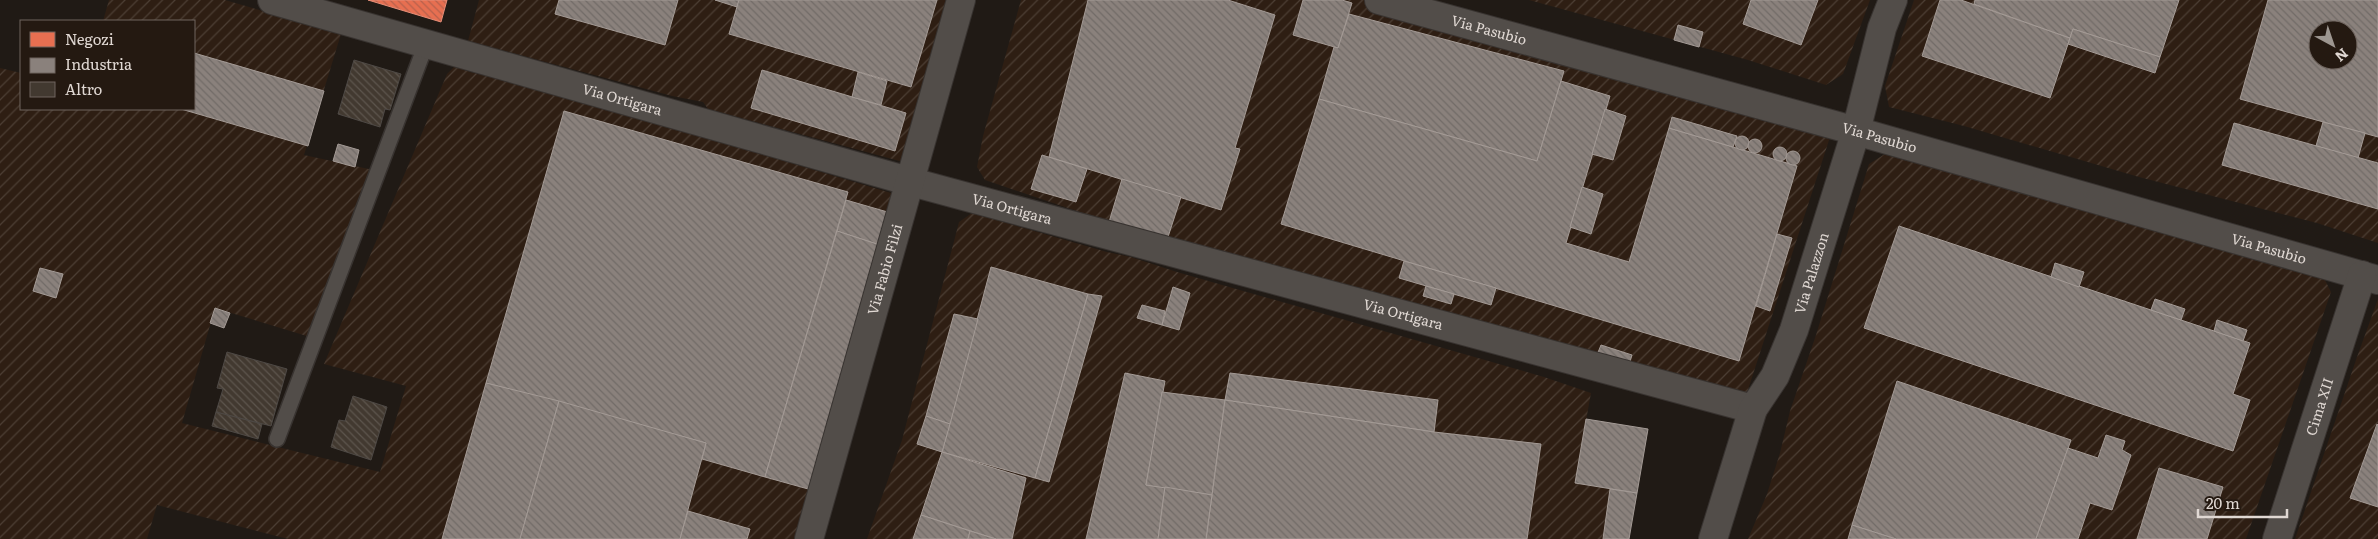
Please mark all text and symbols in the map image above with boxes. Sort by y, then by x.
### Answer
street label: Via Pasubio [1449,9,1529,49]
legend [20,20,195,110]
north arrow [2308,20,2358,70]
text: Negozi [65,27,114,50]
text: N [2331,44,2353,67]
text: Industria [65,52,133,75]
text: Altro [65,77,103,100]
street label: Via Ortigara [580,78,665,120]
street label: Via Pasubio [1840,117,1920,157]
street label: Via Ortigara [970,188,1055,229]
street label: Via Fabio Filzi [862,221,907,317]
street label: Via Pasubio [2229,228,2309,268]
street label: Via Palazzon [1789,230,1833,316]
street label: Via Ortigara [1361,293,1446,334]
street label: Cima XII [2300,375,2337,438]
scale bar [2198,486,2287,518]
text: 20 m [2206,491,2240,514]

